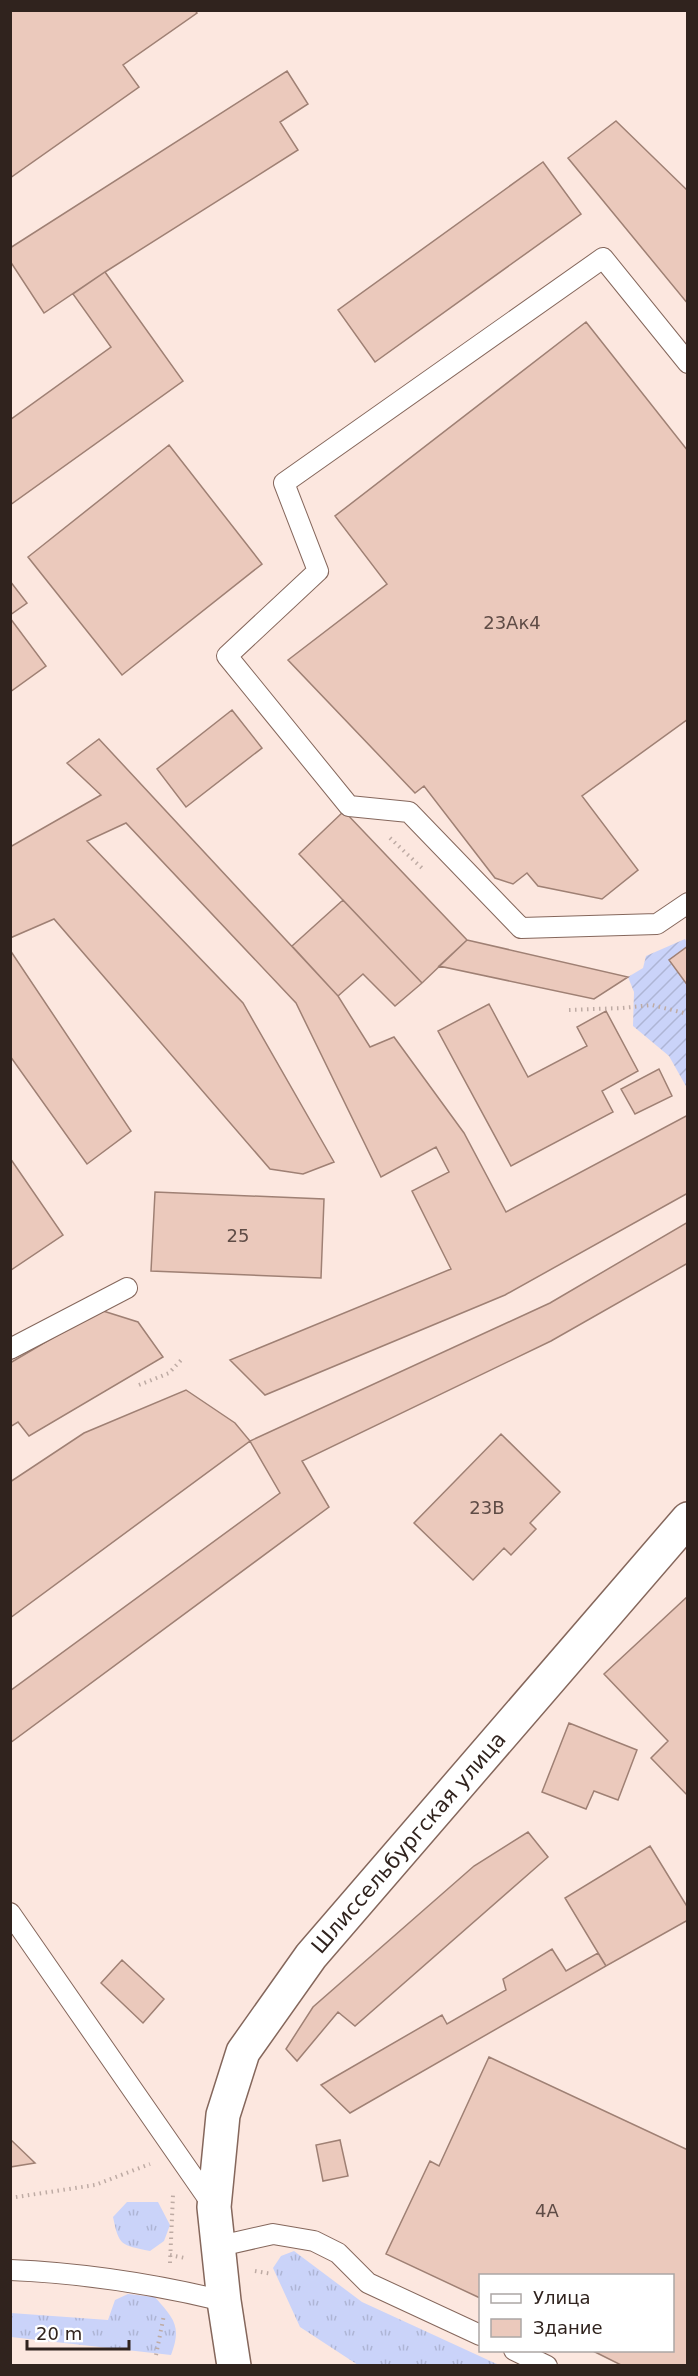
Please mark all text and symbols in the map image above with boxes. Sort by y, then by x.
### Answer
house number: 23Ак4 [483,612,541,633]
house number: 25 [227,1225,249,1246]
house number: 23В [469,1497,505,1518]
street label: Шлиссельбургская улица [307,1727,511,1958]
house number: 4А [535,2200,560,2221]
legend [479,2274,674,2352]
text: Улица [533,2287,590,2308]
scale bar [27,2313,129,2351]
text: Здание [533,2317,603,2338]
text: 20 m [36,2323,82,2344]

